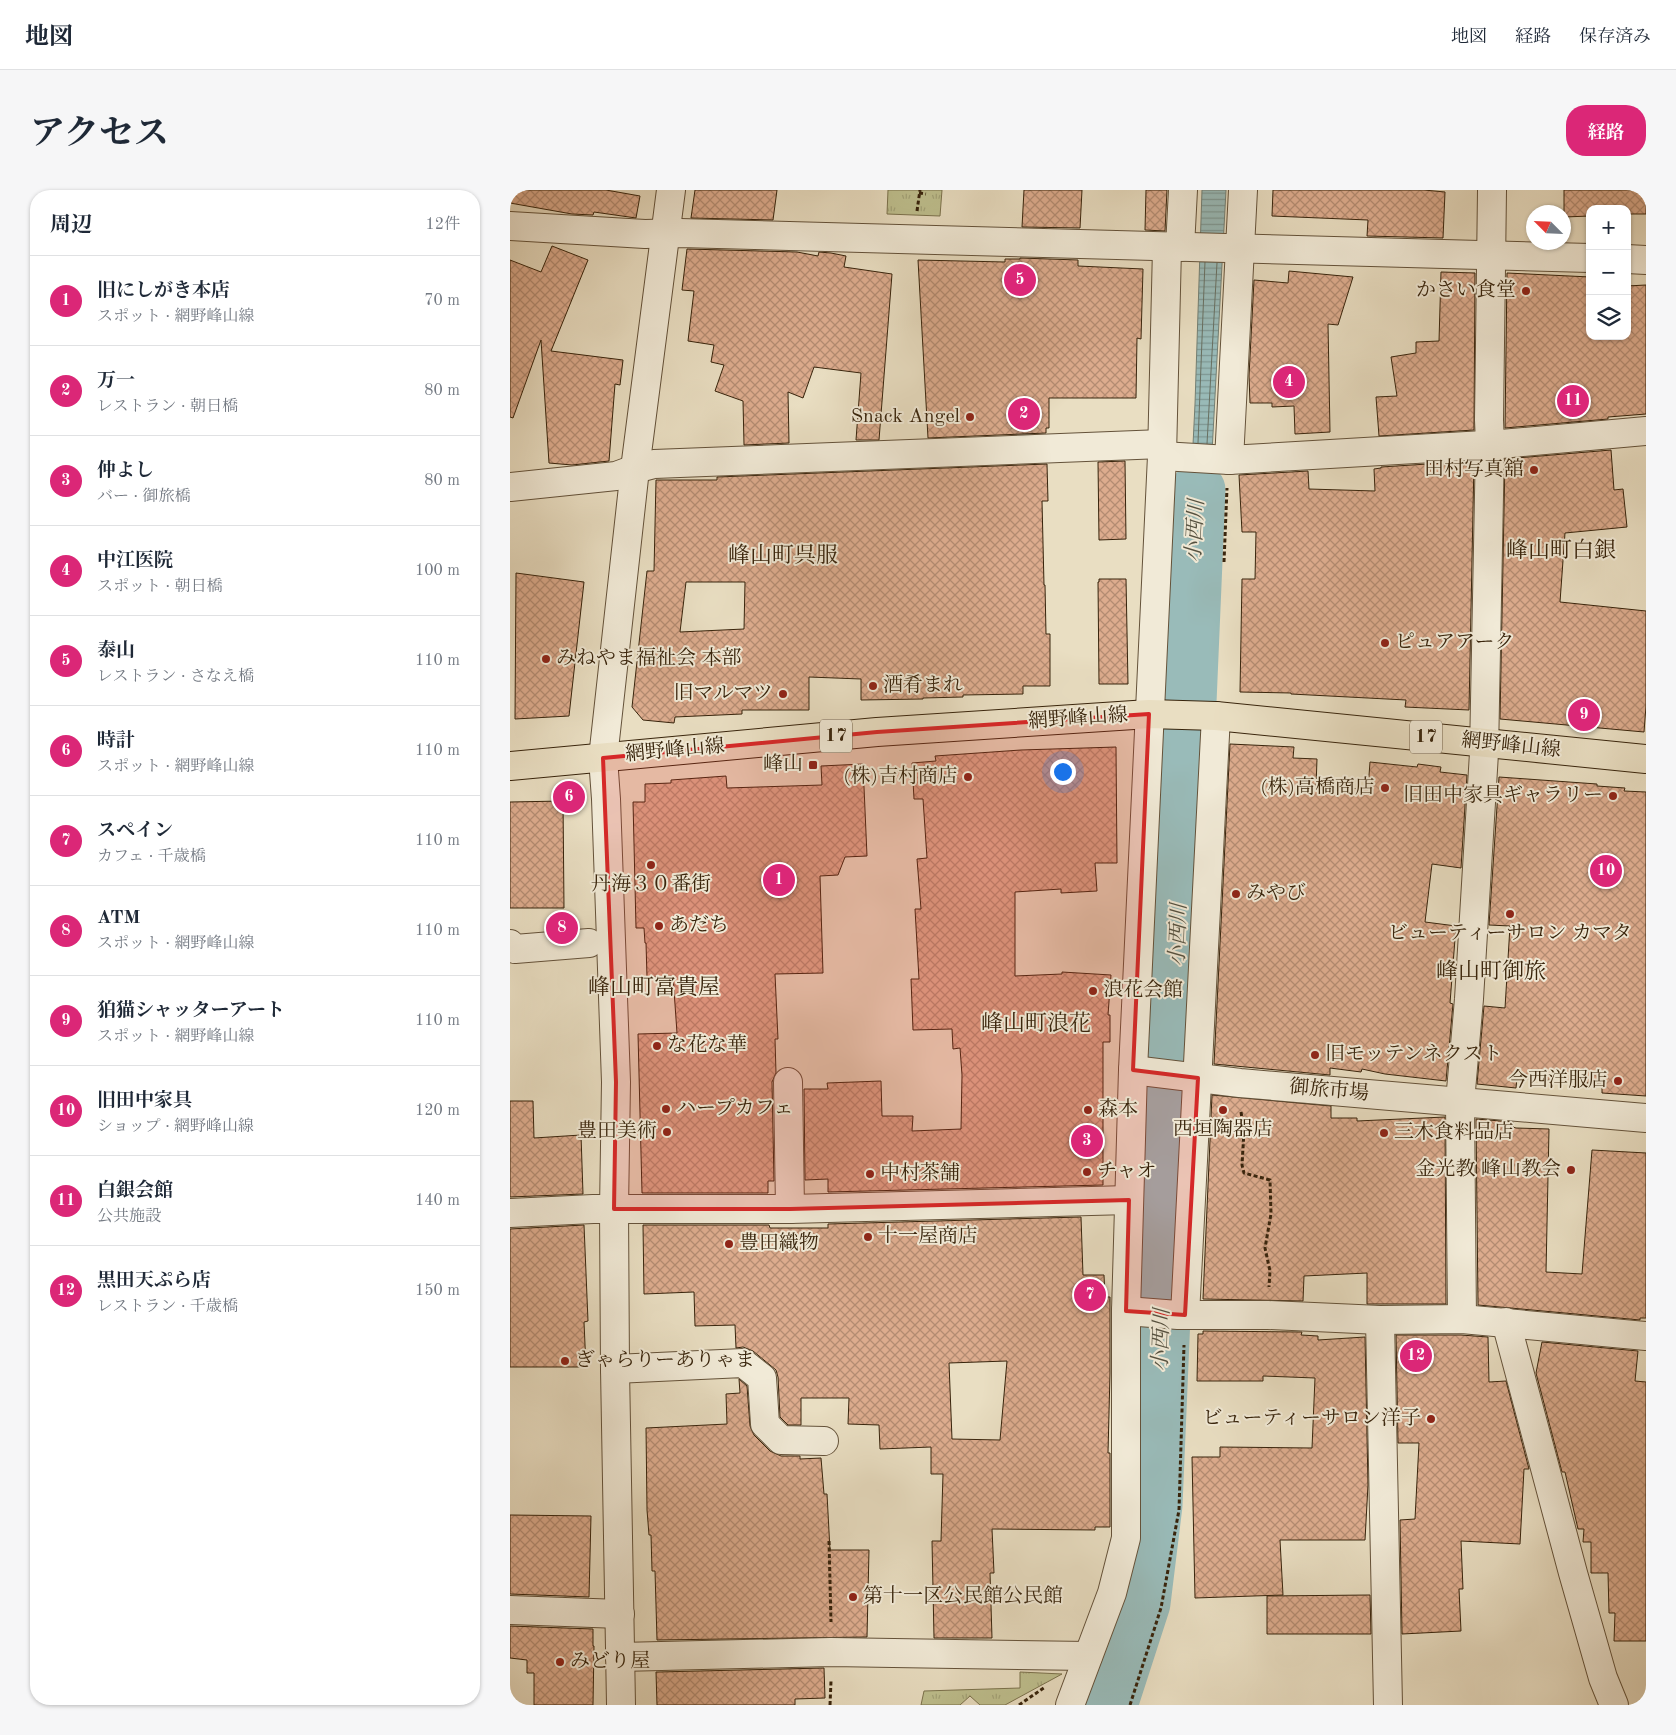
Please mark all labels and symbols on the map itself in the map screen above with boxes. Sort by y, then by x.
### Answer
north arrow [1526,205,1571,250]
pin: 5 [1004,261,1036,299]
place label: かさい食堂 [1416,279,1516,301]
marker: かさい食堂 [1520,285,1532,297]
pin: 4 [1273,363,1305,401]
pin: 11 [1557,382,1589,420]
pin: 2 [1008,395,1040,433]
place label: Snack Angel [851,407,960,427]
marker: Snack Angel [964,411,976,423]
place label: 田村写真舘 [1424,458,1524,480]
marker: 田村写真舘 [1528,464,1540,476]
water label: 小西川 [1182,497,1208,563]
district label: 峰山町白銀 [1506,538,1616,562]
district label: 峰山町呉服 [728,543,838,567]
place label: ピュアアーク [1395,632,1514,653]
marker: ピュアアーク [1379,637,1391,649]
place label: みねやま福祉会 本部 [556,647,742,669]
marker: みねやま福祉会 本部 [540,653,552,665]
place label: 酒肴まれ [883,674,963,696]
marker: 酒肴まれ [867,680,879,692]
place label: 旧マルマツ [674,683,773,704]
marker: 旧マルマツ [777,688,789,700]
pin: 9 [1568,696,1600,734]
street label: 網野峰山線 [1027,704,1129,732]
road number: 17 [820,720,852,752]
road number: 17 [1410,720,1442,754]
street label: 網野峰山線 [1460,729,1562,761]
street label: 網野峰山線 [624,735,726,765]
place label: 峰山 [763,753,803,775]
marker: 峰山 [807,759,819,771]
your location [1050,759,1076,785]
place label: (株)吉村商店 [843,765,958,787]
marker: (株)吉村商店 [962,771,974,783]
place label: (株)高橋商店 [1260,776,1375,798]
pin: 6 [553,778,585,816]
marker: (株)高橋商店 [1379,782,1391,794]
place label: 旧田中家具ギャラリー [1403,784,1603,806]
marker: 旧田中家具ギャラリー [1607,790,1619,802]
pin: 10 [1590,852,1622,890]
marker: 丹海３０番街 [645,859,657,871]
pin: 1 [763,861,795,899]
place label: 丹海３０番街 [591,873,711,895]
place label: みやび [1246,882,1306,904]
marker: みやび [1230,888,1242,900]
water label: 小西川 [1165,901,1191,967]
marker: ビューティーサロン カマタ [1504,908,1516,920]
pin: 8 [546,909,578,947]
place label: あだち [669,915,729,936]
marker: あだち [653,920,665,932]
place label: ビューティーサロン カマタ [1388,923,1632,944]
district label: 峰山町御旅 [1436,959,1546,983]
district label: 峰山町富貴屋 [588,975,720,999]
place label: 浪花会館 [1103,979,1183,1001]
marker: 浪花会館 [1087,985,1099,997]
district label: 峰山町浪花 [981,1011,1091,1035]
place label: な花な華 [667,1034,747,1056]
marker: な花な華 [651,1040,663,1052]
place label: 旧モッテンネクスト [1325,1043,1503,1065]
marker: 旧モッテンネクスト [1309,1049,1321,1061]
place label: 今西洋服店 [1508,1068,1608,1091]
marker: 今西洋服店 [1612,1075,1624,1087]
street label: 御旅市場 [1288,1076,1370,1104]
place label: ハープカフェ [676,1098,794,1119]
place label: 森本 [1098,1098,1138,1120]
marker: ハープカフェ [660,1103,672,1115]
marker: 森本 [1082,1104,1094,1116]
marker: 西垣陶器店 [1217,1104,1229,1116]
place label: 西垣陶器店 [1173,1118,1273,1140]
place label: 豊田美術 [577,1120,657,1142]
place label: 三木食料品店 [1394,1121,1514,1143]
pin: 3 [1071,1122,1103,1160]
marker: 豊田美術 [661,1126,673,1138]
marker: 三木食料品店 [1378,1127,1390,1139]
place label: 金光教 峰山教会 [1415,1158,1561,1180]
place label: チャオ [1097,1161,1156,1182]
place label: 中村茶舗 [880,1162,960,1184]
marker: 金光教 峰山教会 [1565,1164,1577,1176]
marker: チャオ [1081,1166,1093,1178]
marker: 中村茶舗 [864,1168,876,1180]
place label: 十一屋商店 [878,1225,978,1247]
marker: 十一屋商店 [862,1231,874,1243]
place label: 豊田織物 [739,1232,819,1254]
marker: 豊田織物 [723,1238,735,1250]
pin: 7 [1074,1276,1106,1314]
water label: 小西川 [1148,1306,1174,1372]
pin: 12 [1400,1337,1432,1375]
place label: ぎゃらりーありゃま [575,1349,755,1371]
marker: ぎゃらりーありゃま [559,1355,571,1367]
place label: ビューティーサロン洋子 [1203,1407,1421,1429]
marker: ビューティーサロン洋子 [1425,1413,1437,1425]
place label: 第十一区公民館公民館 [863,1585,1063,1607]
marker: 第十一区公民館公民館 [847,1591,859,1603]
place label: みどり屋 [570,1650,650,1672]
marker: みどり屋 [554,1656,566,1668]

